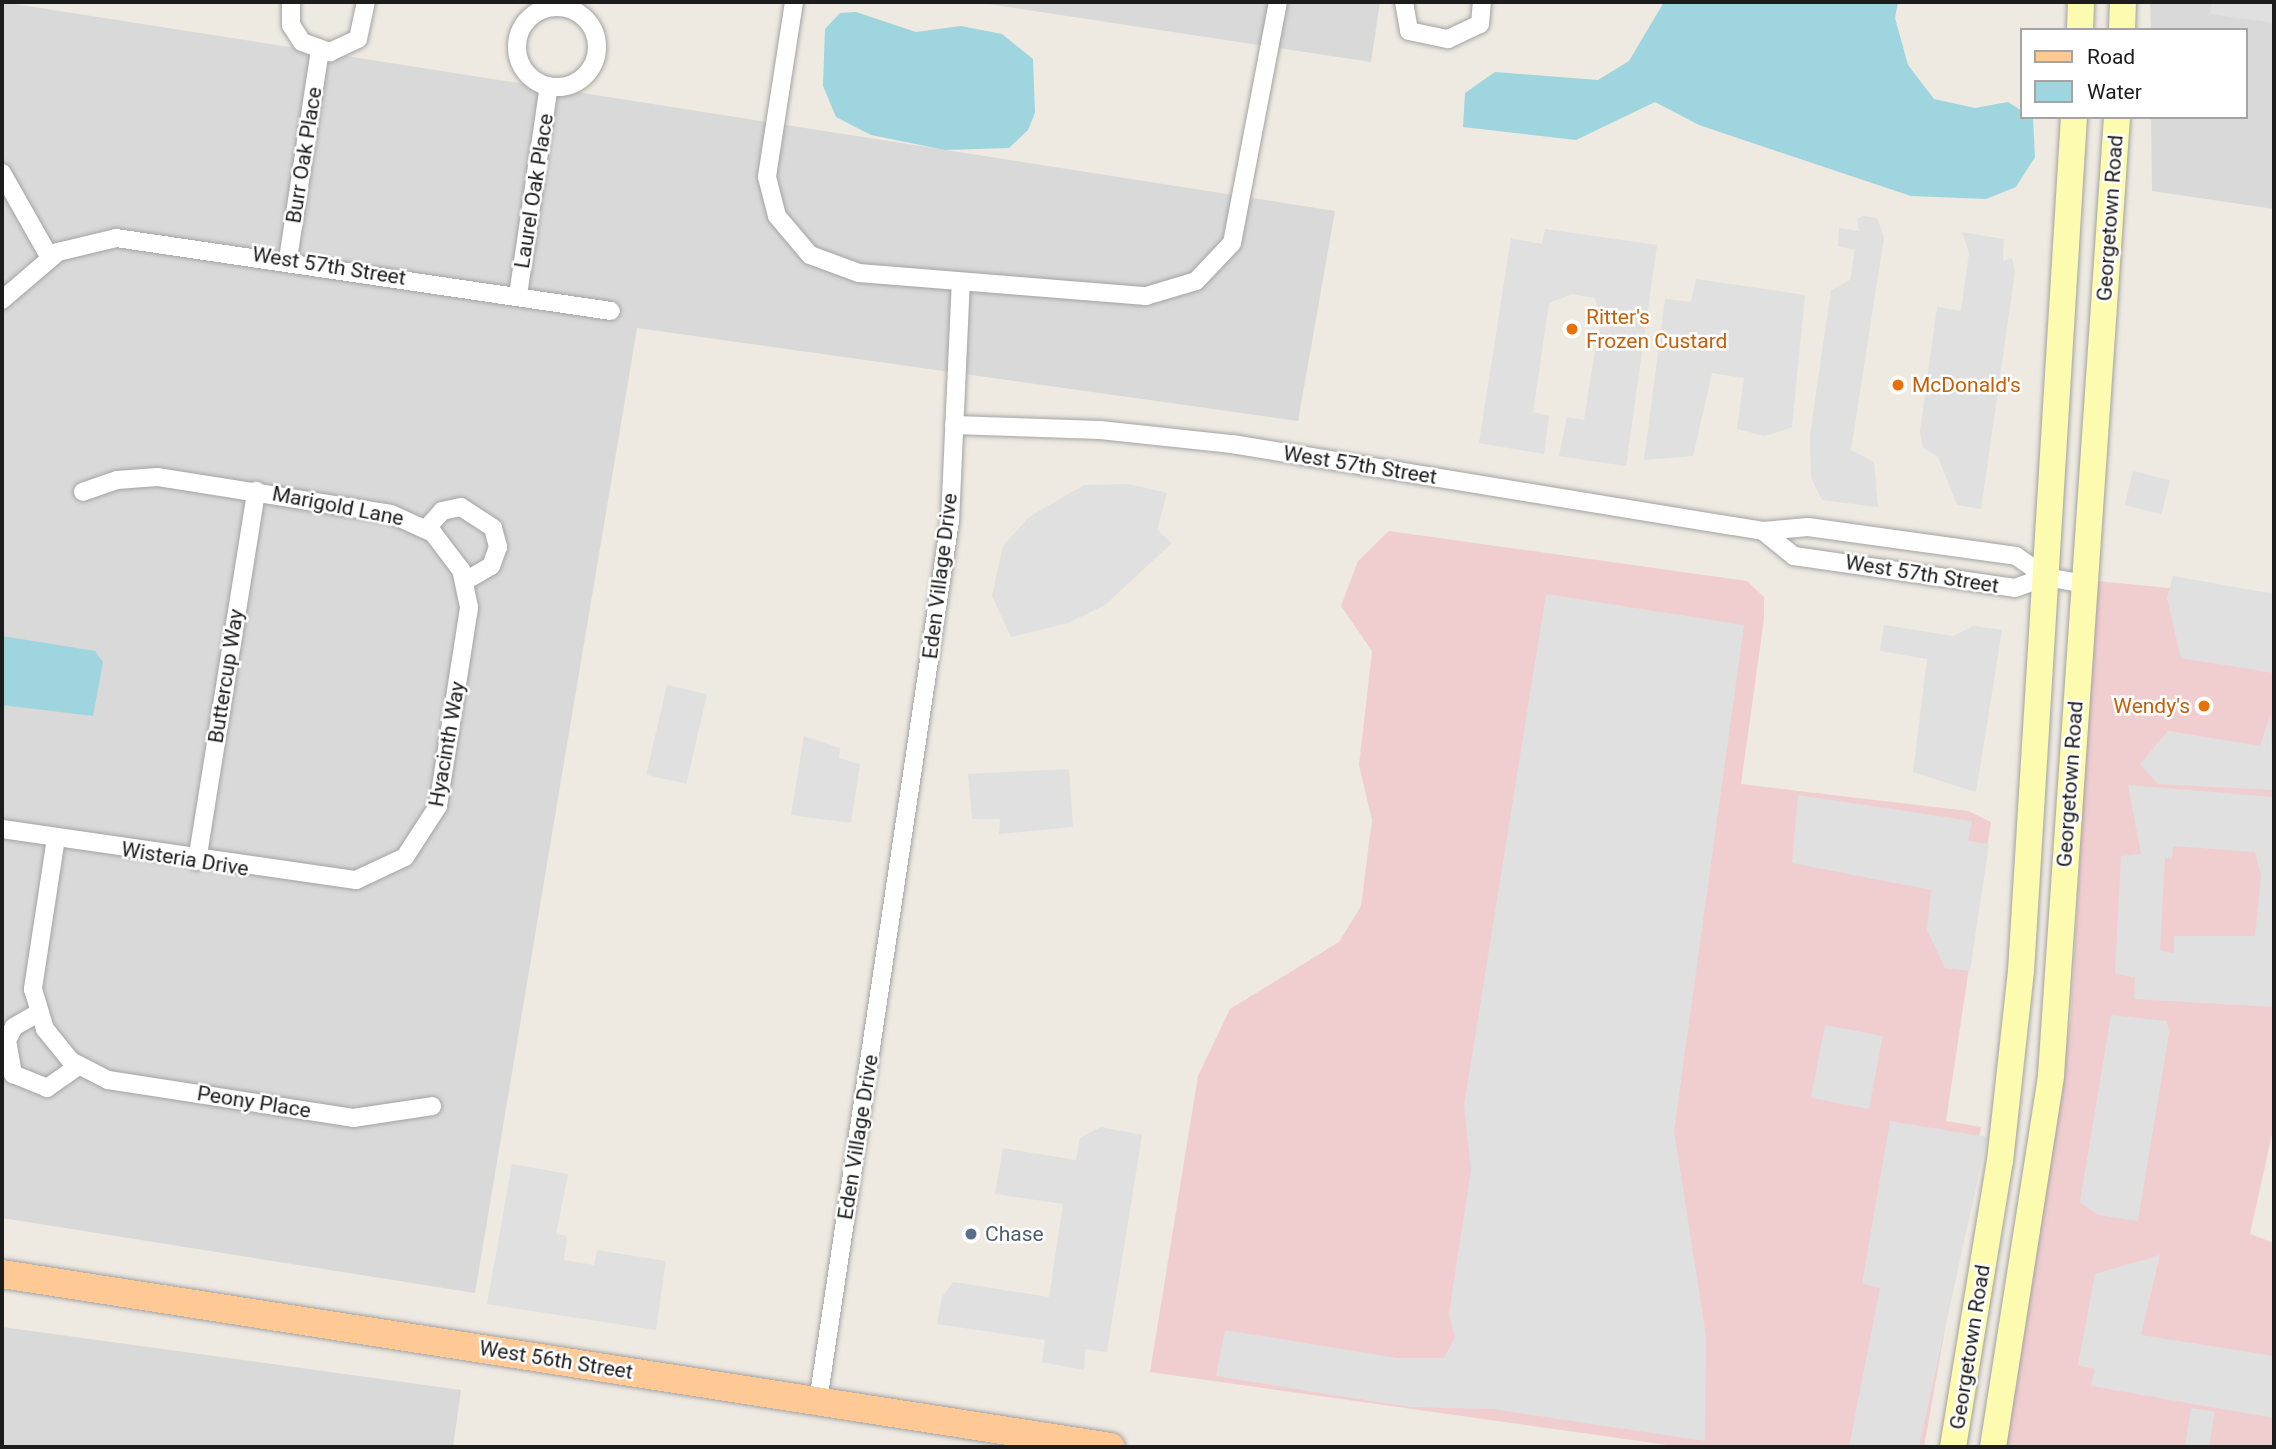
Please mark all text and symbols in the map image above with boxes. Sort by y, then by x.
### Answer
legend [2021,28,2248,119]
text: Road [2087,45,2135,69]
text: Water [2087,80,2142,104]
street label: Burr Oak Place [281,85,327,225]
street label: Laurel Oak Place [509,112,559,270]
street label: Georgetown Road [2092,134,2128,302]
street label: West 57th Street [250,241,408,291]
place label: Ritter's Frozen Custard [1586,304,1727,354]
marker: Ritter's Frozen Custard [1564,321,1580,337]
place label: McDonald's [1912,372,2021,398]
marker: McDonald's [1890,377,1906,393]
street label: West 57th Street [1281,440,1439,490]
street label: Marigold Lane [270,481,406,531]
street label: Eden Village Drive [917,492,963,660]
street label: West 57th Street [1843,549,2001,599]
street label: Buttercup Way [203,607,249,745]
street label: Hyacinth Way [424,679,470,809]
place label: Wendy's [2113,693,2190,719]
marker: Wendy's [2196,698,2212,714]
street label: Georgetown Road [2052,700,2088,868]
street label: Wisteria Drive [120,836,250,882]
street label: Eden Village Drive [832,1053,884,1221]
street label: Peony Place [195,1081,313,1123]
place label: Chase [985,1221,1044,1247]
marker: Chase [963,1226,979,1242]
street label: Georgetown Road [1945,1263,1995,1431]
street label: West 56th Street [477,1335,635,1385]

